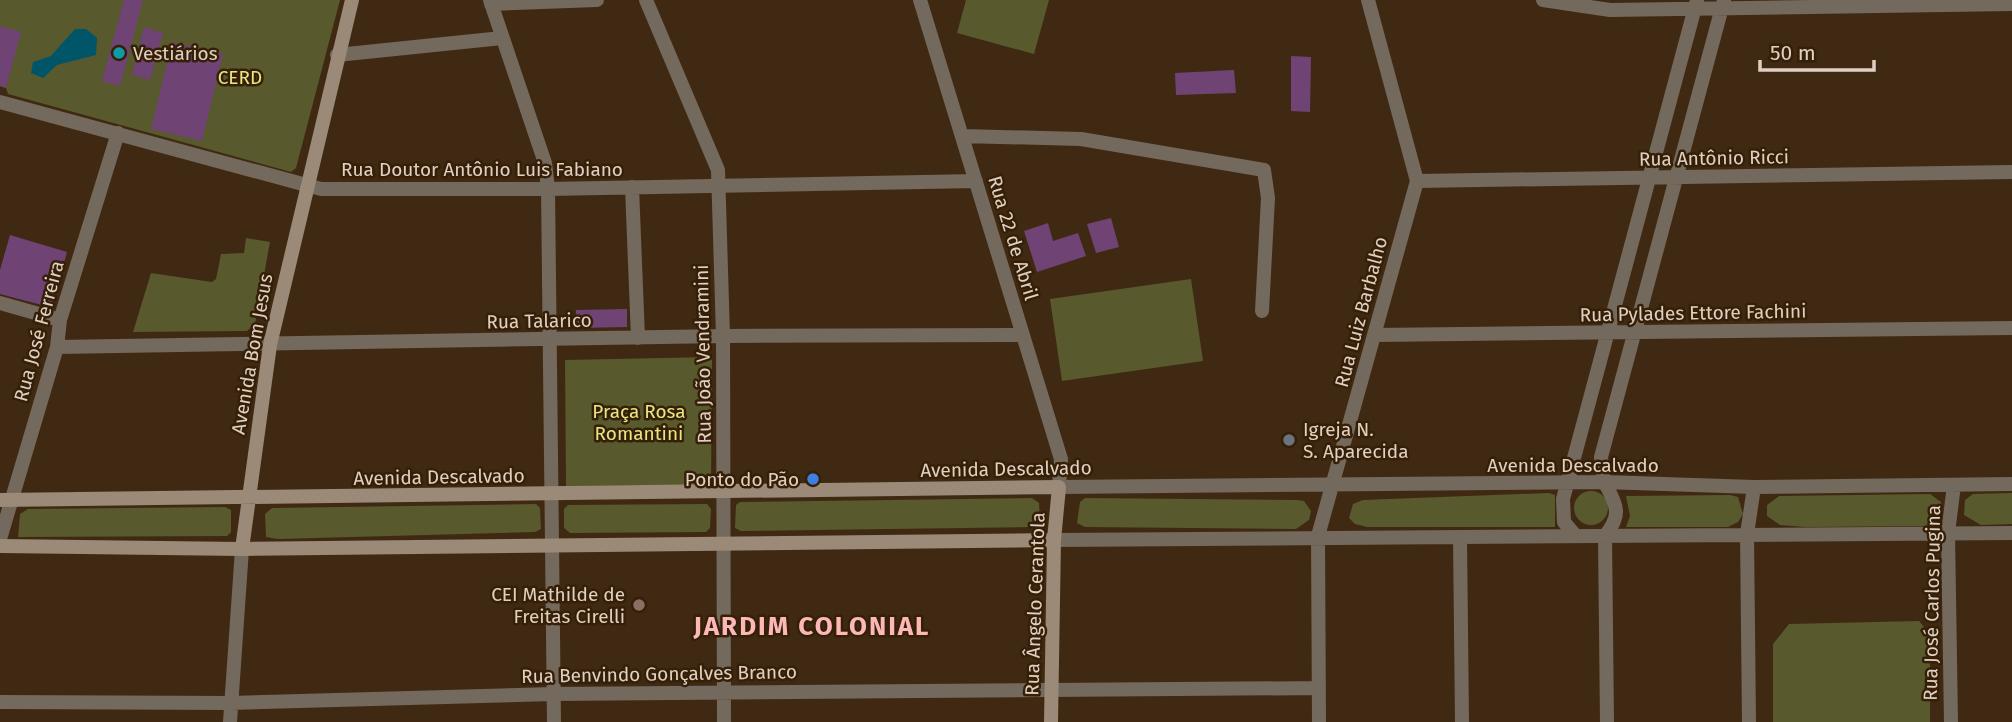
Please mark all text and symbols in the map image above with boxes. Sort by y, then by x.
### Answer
scale bar [1760,28,1874,72]
text: 50 m [1770,40,1816,66]
place label: Vestiários [133,42,218,65]
marker: Vestiários [111,45,127,61]
park label: CERD [218,66,262,89]
street label: Rua Antônio Ricci [1639,145,1789,171]
street label: Rua Doutor Antônio Luis Fabiano [341,158,623,181]
street label: Rua 22 de Abril [983,173,1043,303]
street label: Rua Luiz Barbalho [1330,234,1392,390]
street label: Rua José Ferreira [9,258,69,404]
street label: Rua João Vendramini [690,264,716,444]
street label: Avenida Bom Jesus [227,272,277,436]
street label: Rua Pylades Ettore Fachini [1579,300,1807,326]
street label: Rua Talarico [486,309,592,333]
park label: Praça Rosa Romantini [592,400,686,445]
place label: Igreja N. S. Aparecida [1303,418,1409,463]
marker: Igreja N. S. Aparecida [1281,432,1297,448]
street label: Avenida Descalvado [1487,454,1659,477]
street label: Avenida Descalvado [920,456,1092,482]
street label: Avenida Descalvado [353,464,525,490]
place label: Ponto do Pão [685,468,799,491]
marker: Ponto do Pão [805,471,821,487]
street label: Rua José Carlos Pugina [1919,505,1945,701]
street label: Rua Ângelo Cerantola [1020,512,1050,696]
place label: CEI Mathilde de Freitas Cirelli [491,583,625,628]
marker: CEI Mathilde de Freitas Cirelli [631,597,647,613]
district label: JARDIM COLONIAL [693,611,930,642]
street label: Rua Benvindo Gonçalves Branco [521,660,797,688]

